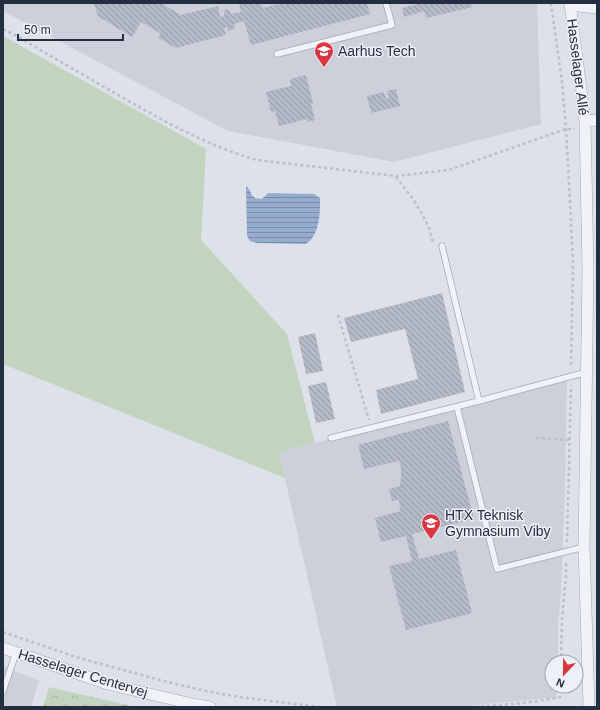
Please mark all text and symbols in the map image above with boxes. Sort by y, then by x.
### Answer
scale bar [18,16,123,42]
street label: Hasselager Allé [564,18,592,116]
text: 50 m [24,23,51,37]
school or university icon: Aarhus Tech [313,40,335,68]
place label: Aarhus Tech [338,43,416,59]
place label: HTX Teknisk Gymnasium Viby [445,507,551,539]
school or university icon: HTX Teknisk Gymnasium Viby [420,512,442,540]
street label: Hasselager Centervej [16,646,150,700]
north arrow [544,654,584,694]
text: N [554,676,566,690]

